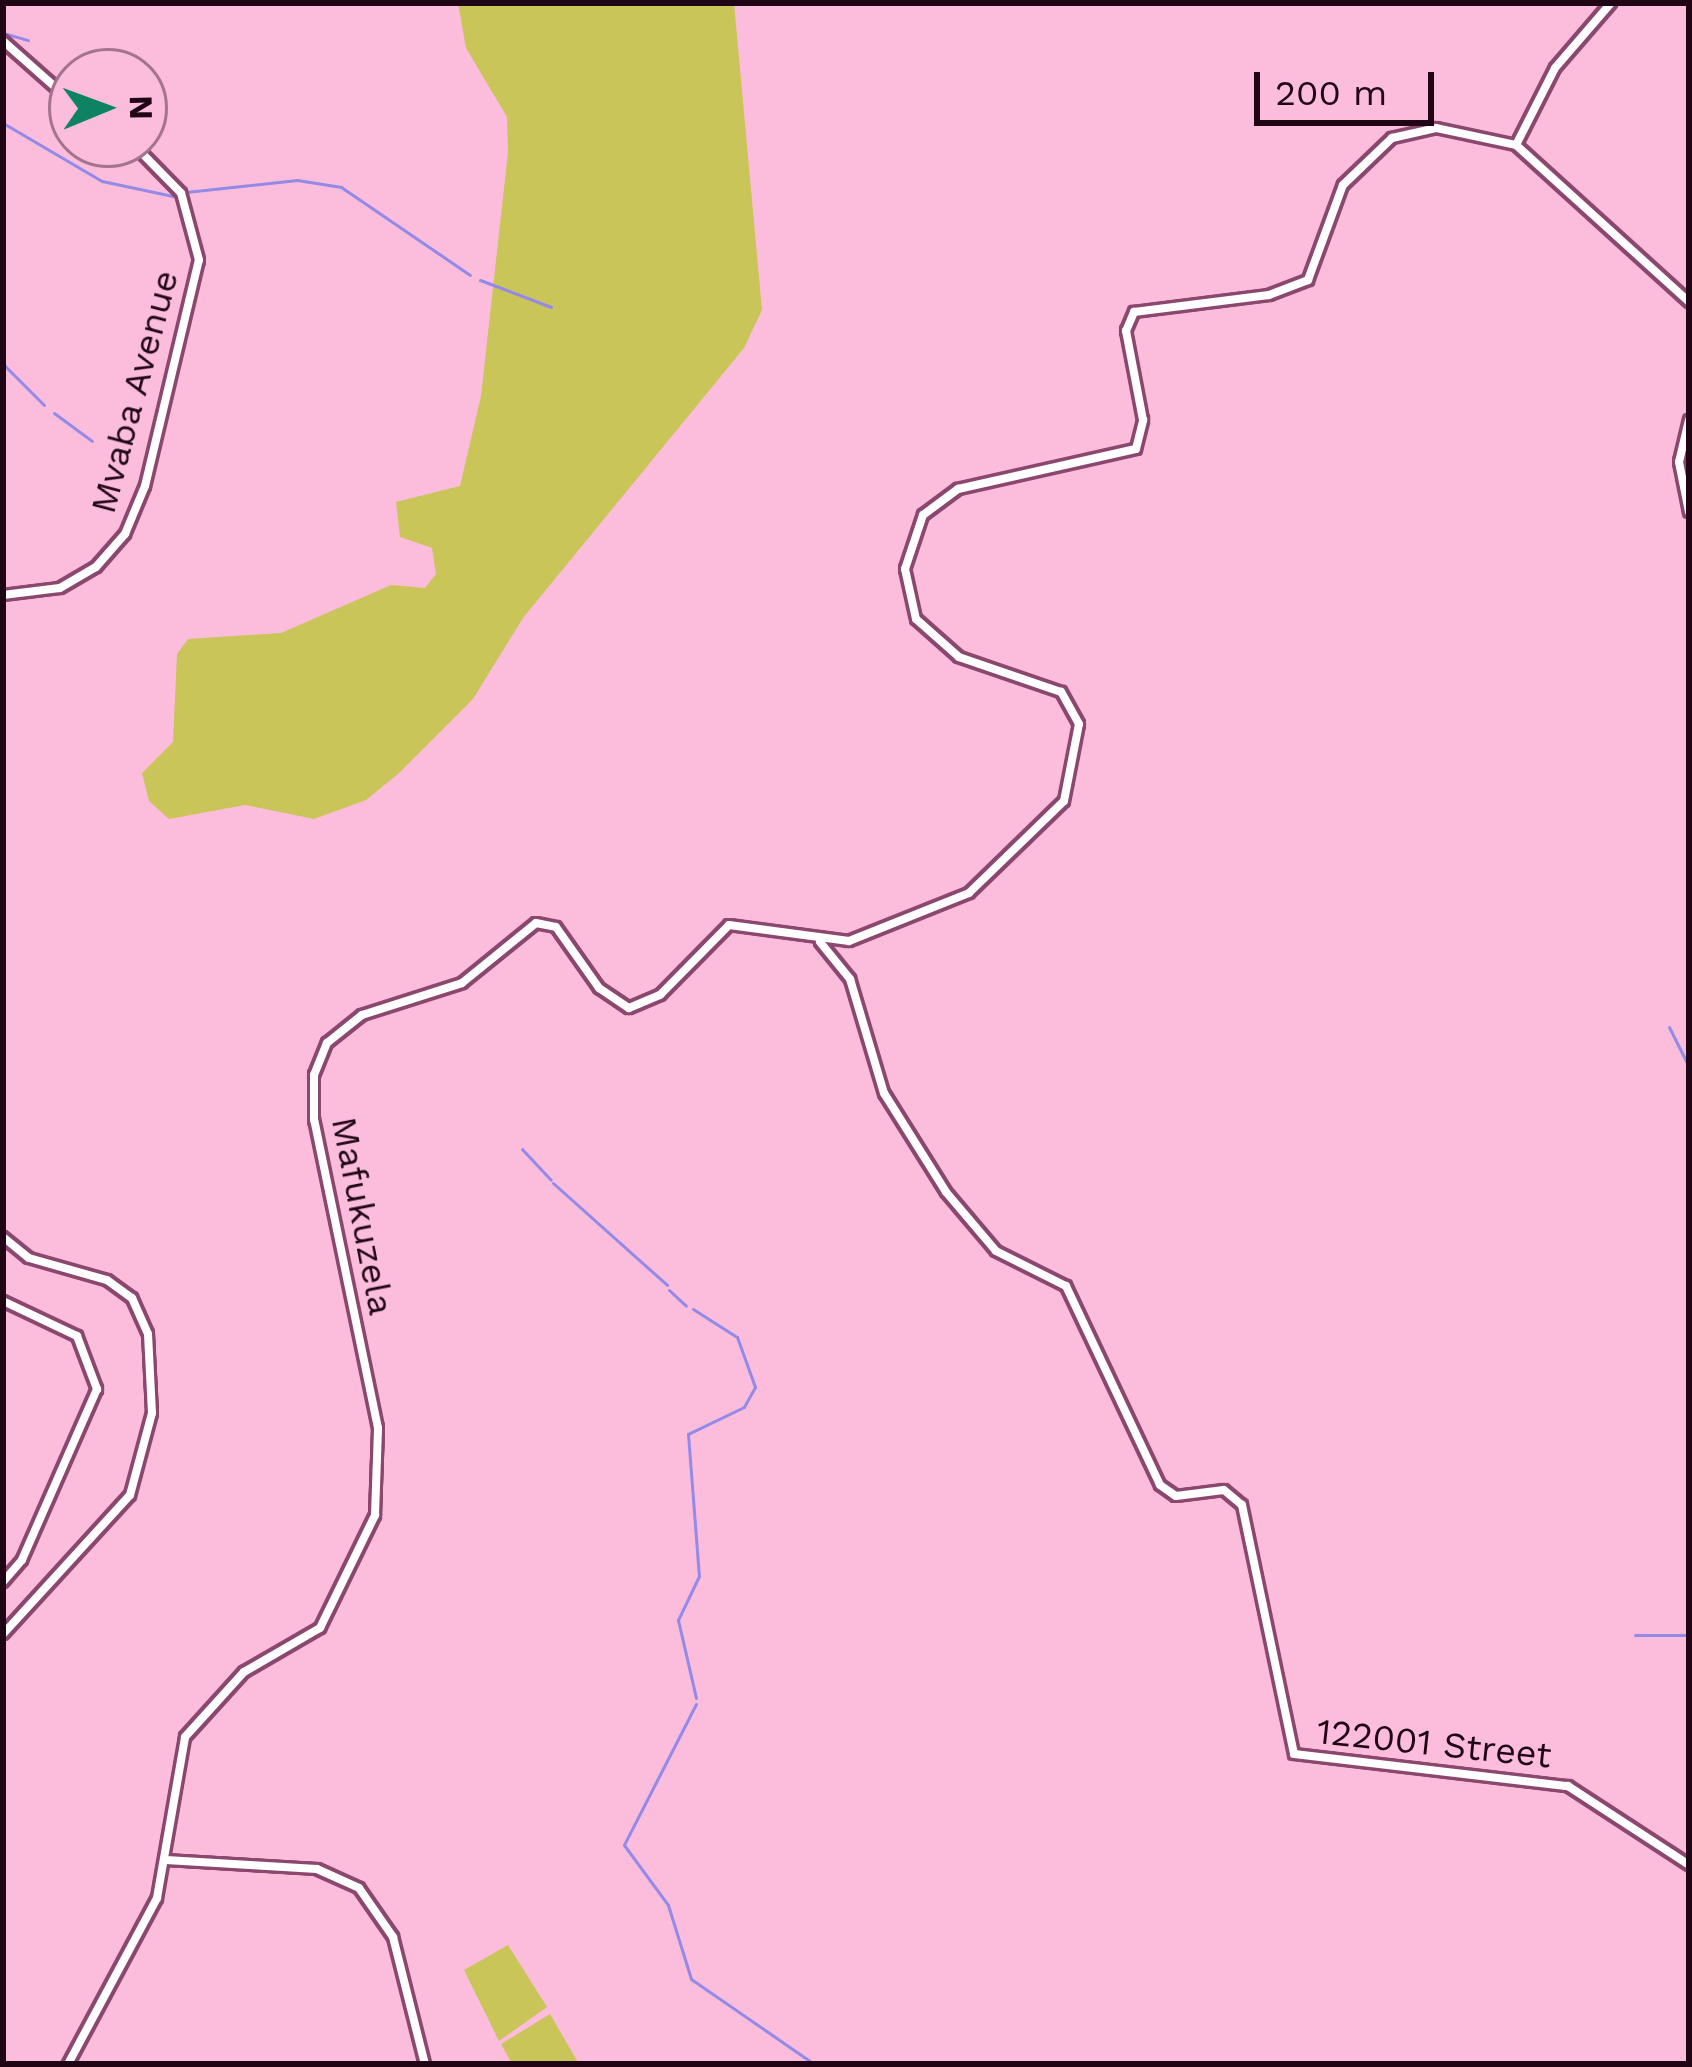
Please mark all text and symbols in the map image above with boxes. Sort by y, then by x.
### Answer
north arrow [48,48,168,168]
scale bar [1260,48,1440,122]
text: 200 m [1275,72,1387,114]
text: N [122,95,161,120]
street label: Mvaba Avenue [82,265,188,519]
street label: Mafukuzela [322,1113,402,1319]
street label: 122001 Street [1315,1710,1553,1778]

